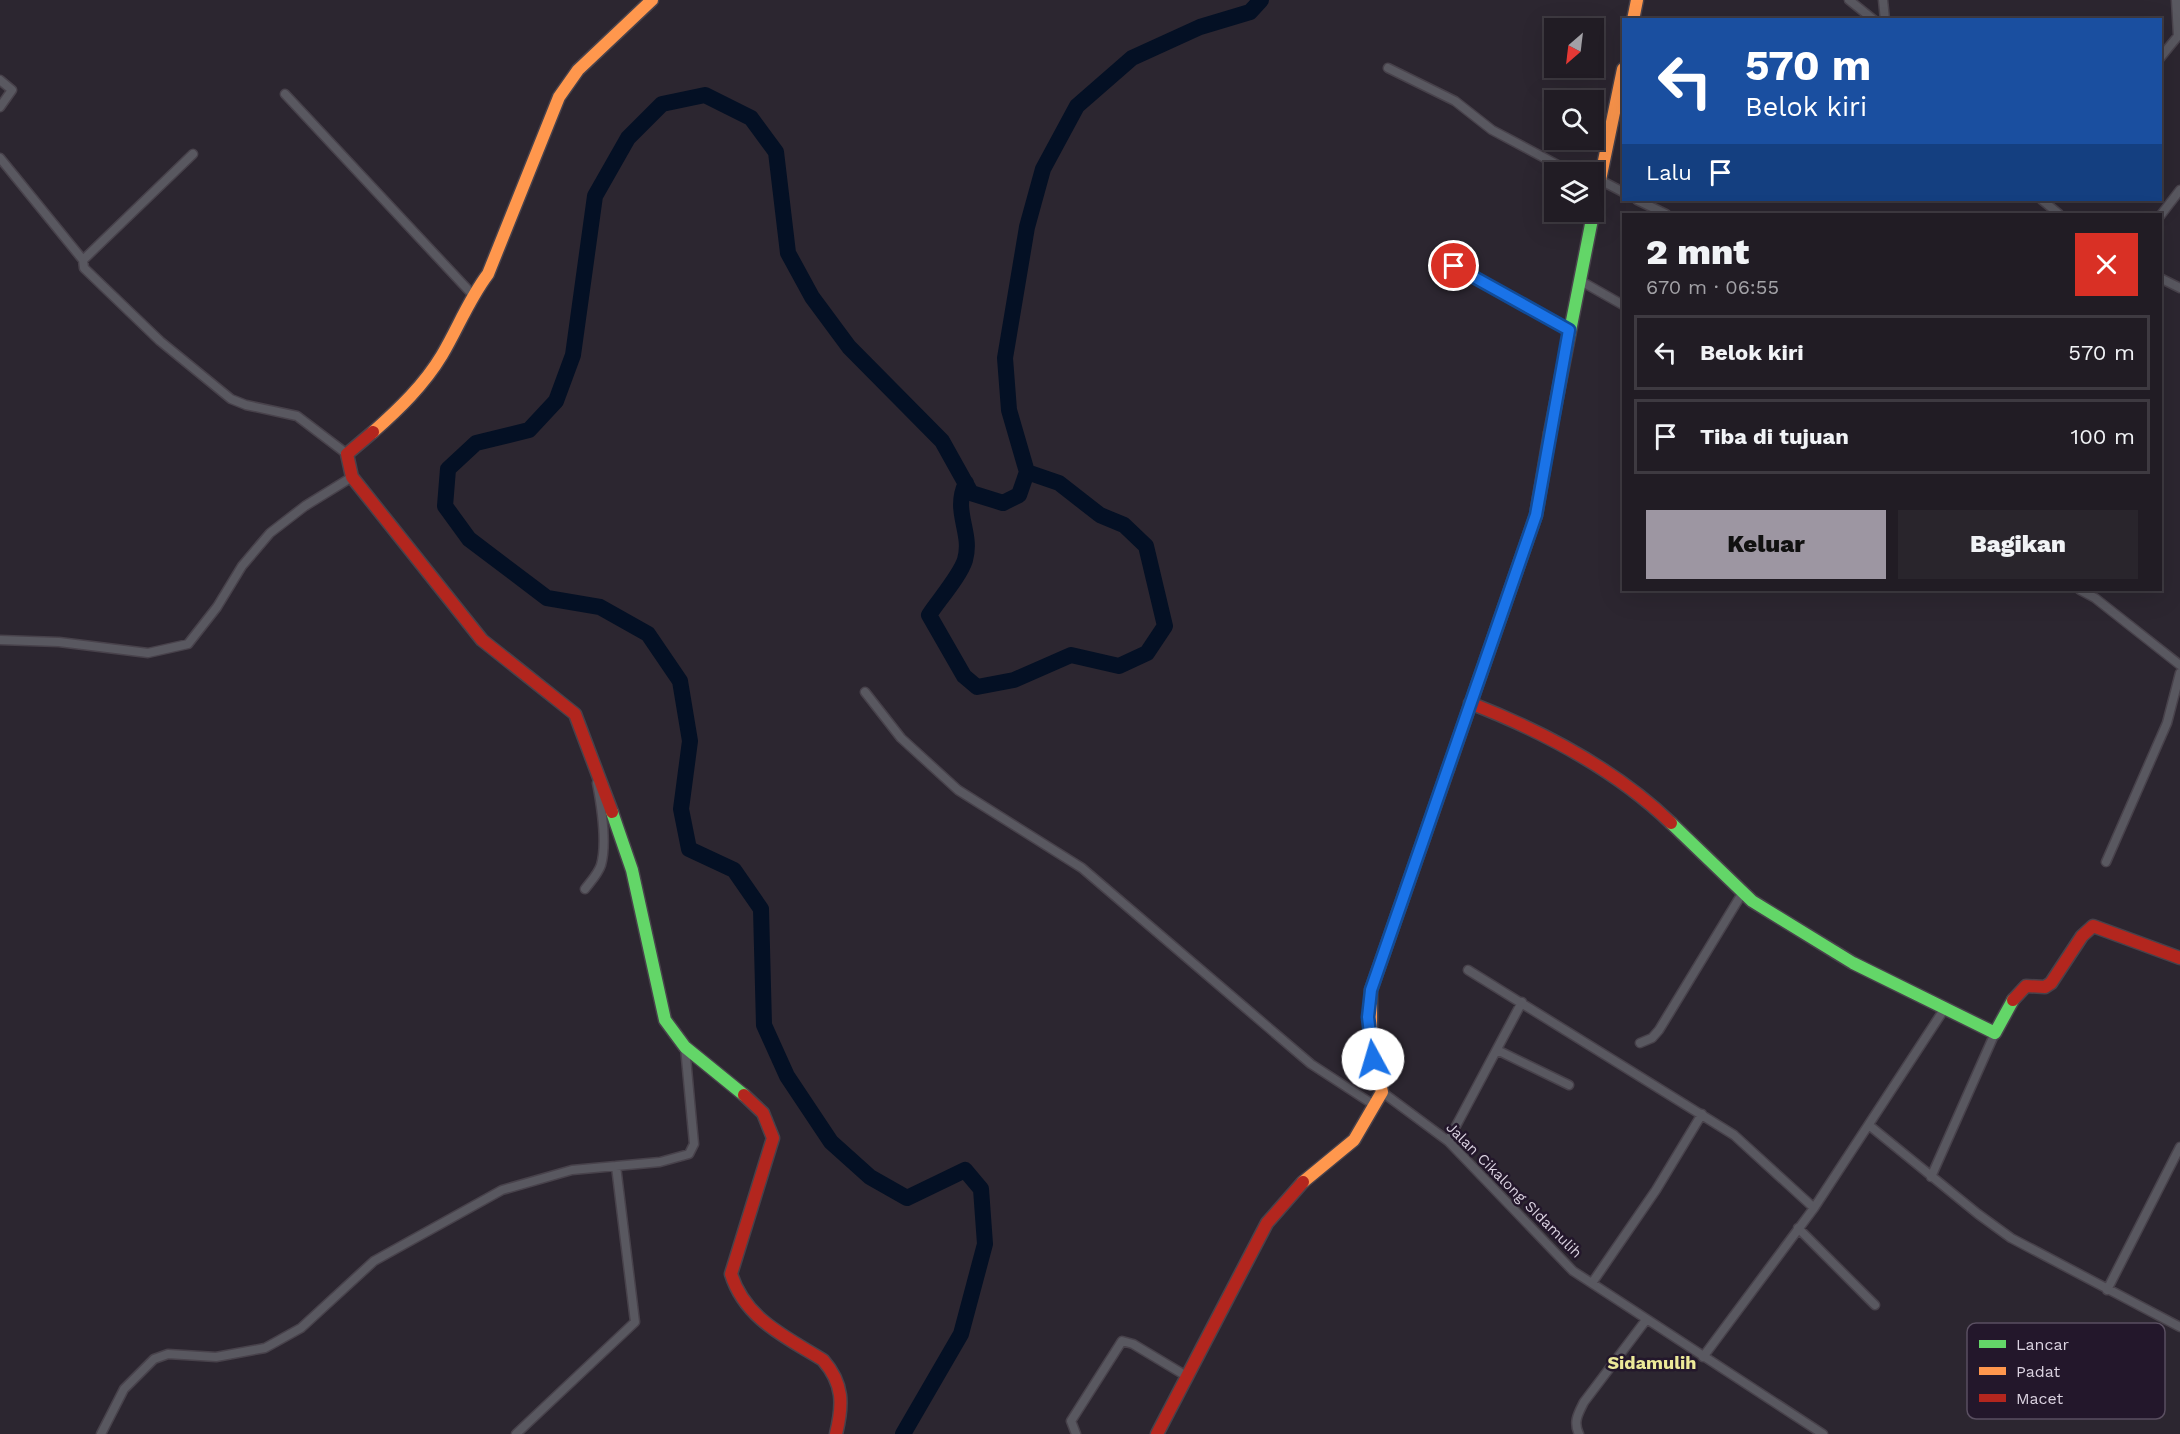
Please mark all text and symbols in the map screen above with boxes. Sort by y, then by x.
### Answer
north arrow [1544,18,1604,78]
map controls [1544,18,1604,222]
text: 570 m [1745,41,1871,90]
icon: left [1646,42,1724,120]
button: search [1544,90,1604,150]
text: Belok kiri [1745,91,1867,123]
icon: arrive [1704,156,1737,189]
text: Lalu [1646,160,1692,185]
button: layers [1544,162,1604,222]
text: 2 mnt [1646,231,1749,273]
button: close [2075,233,2138,296]
pin [1428,240,1479,291]
icon: arrive [1437,249,1470,282]
text: 670 m · 06:55 [1646,275,1779,299]
icon: left [1649,336,1682,369]
text: Belok kiri [1700,340,1804,365]
text: 570 m [2068,340,2135,365]
icon: arrive [1649,420,1682,453]
text: Tiba di tujuan [1700,424,1849,449]
text: 100 m [2071,424,2135,449]
button: Keluar [1646,510,1886,579]
button: Bagikan [1898,510,2138,579]
position arrow [1341,1027,1405,1091]
street label: Jalan Cikalong SIdamulih [1442,1118,1586,1262]
legend [1967,1323,2165,1419]
text: Lancar [2016,1335,2070,1354]
district label: Sidamulih [1608,1352,1696,1373]
text: Padat [2016,1362,2061,1381]
text: Macet [2016,1389,2064,1408]

